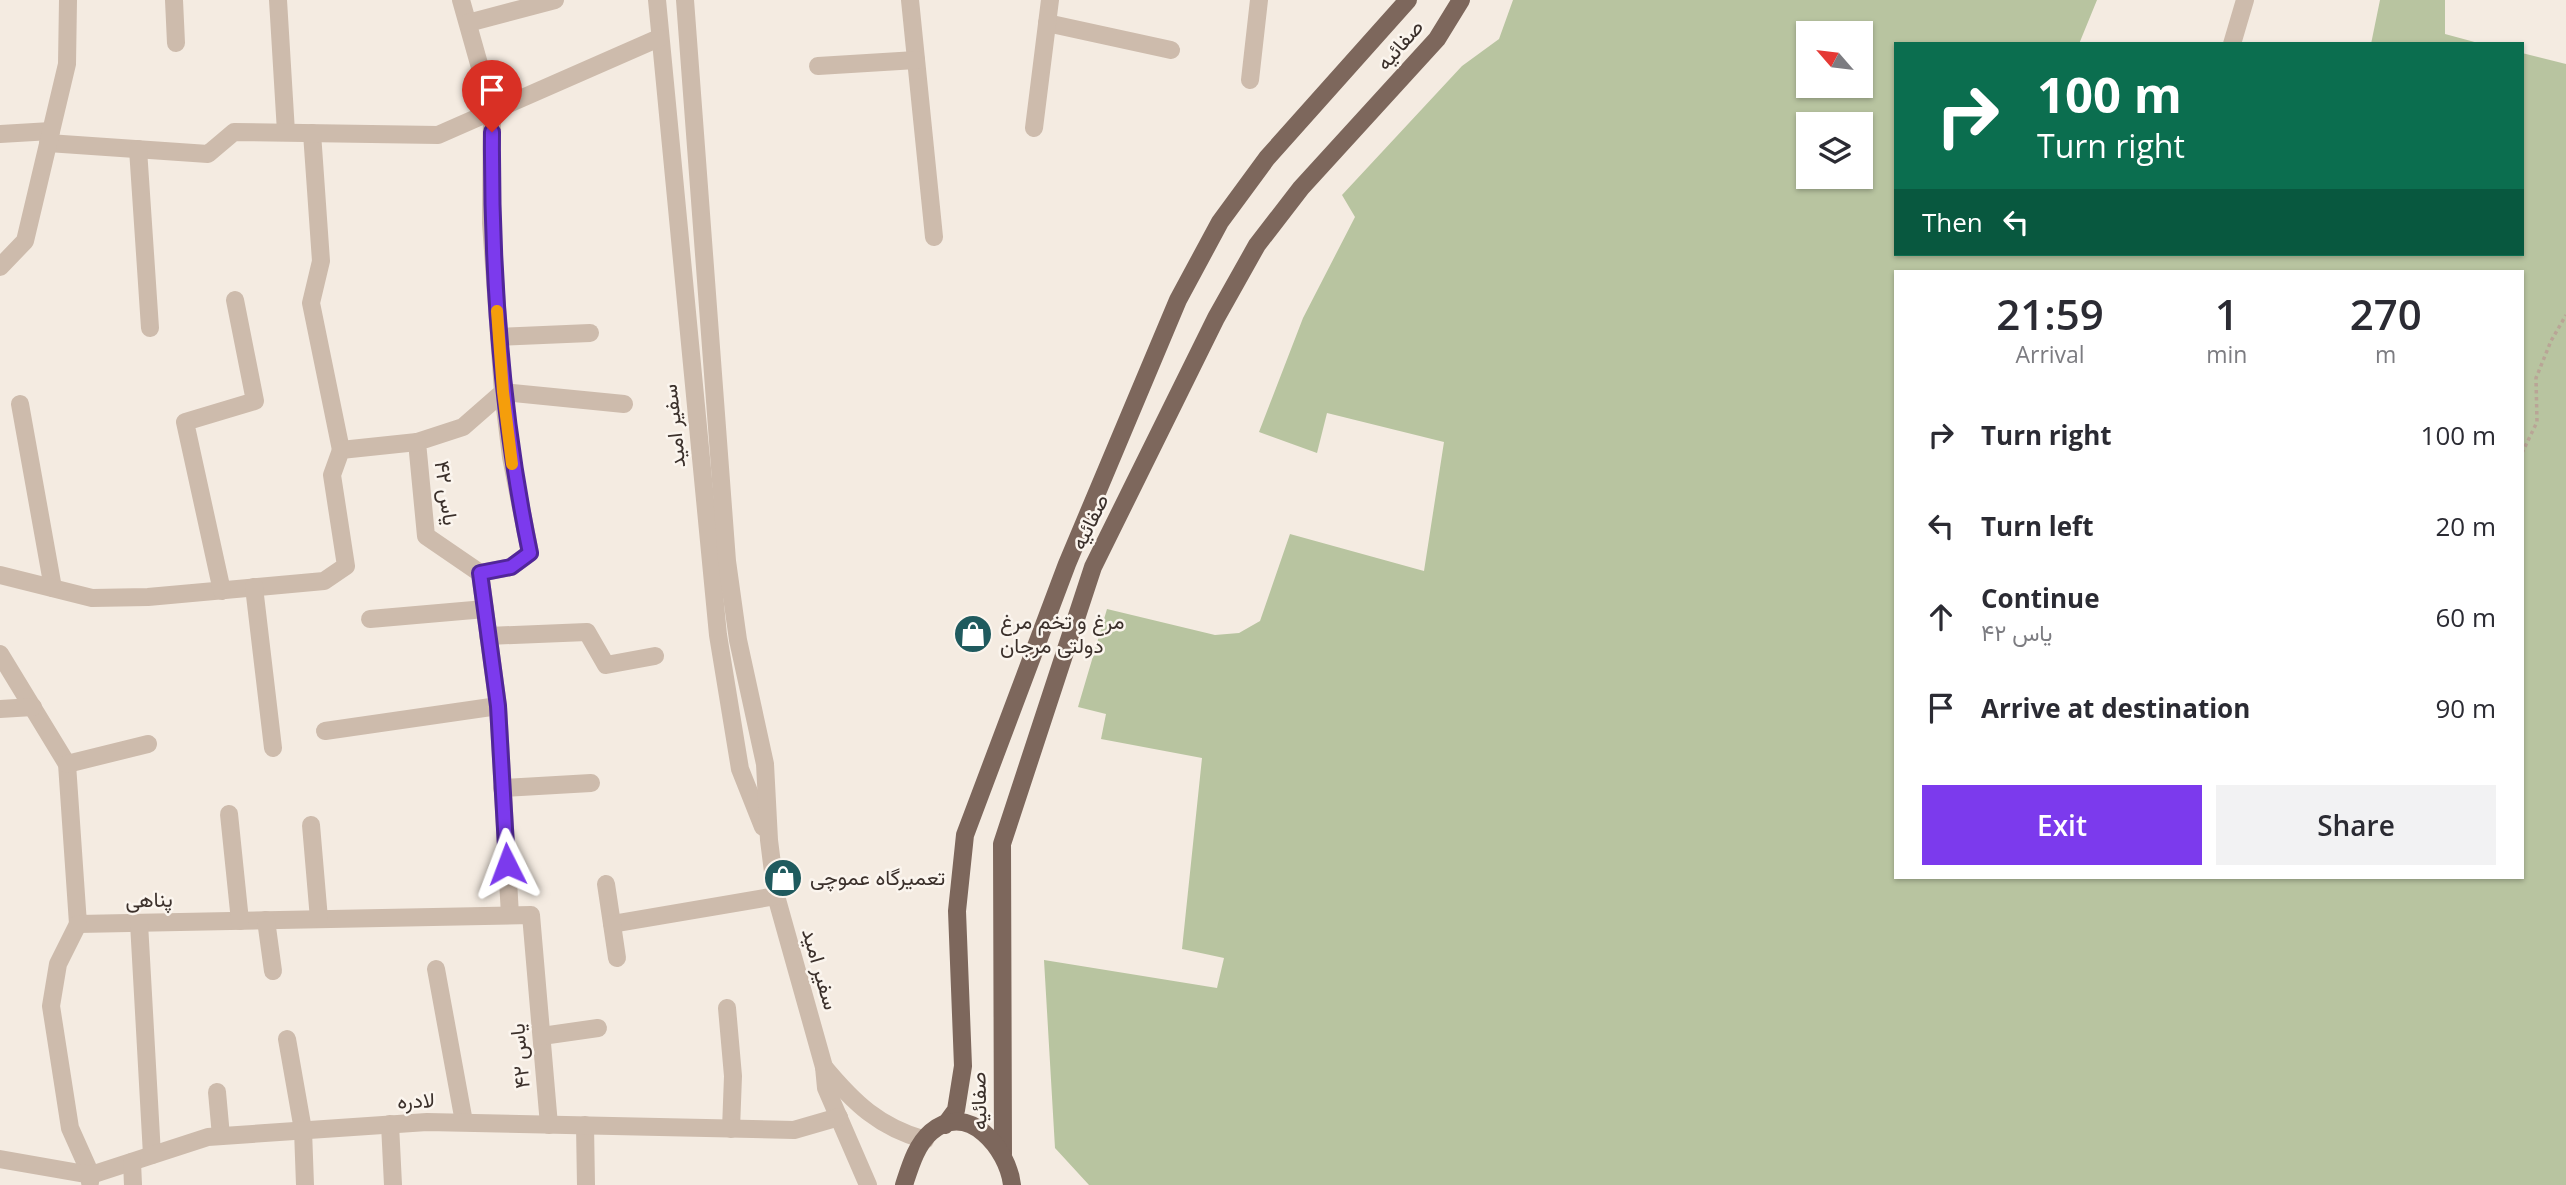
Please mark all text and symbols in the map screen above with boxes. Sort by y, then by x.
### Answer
street label: صفائیه [1369,13,1429,76]
north arrow [1796,21,1872,98]
map controls [1796,21,1873,189]
pin [462,60,522,132]
text: 100 m [2037,61,2182,127]
icon: right [1922,70,2013,161]
icon: arrive [473,71,511,109]
button: layers [1796,112,1873,189]
text: Turn right [2037,124,2185,167]
icon: left [1997,203,2035,241]
text: Then [1922,204,1983,240]
text: 21:59 [1996,285,2104,342]
text: 1 [2215,285,2239,342]
text: 270 [2350,285,2422,342]
text: Arrival [2015,338,2085,370]
text: min [2206,338,2247,370]
text: m [2375,338,2396,370]
street label: سفیر امید [655,383,691,469]
icon: right [1922,416,1960,454]
text: Turn right [1981,417,2112,453]
text: 100 m [2421,417,2496,453]
street label: یاس ۴۲ [429,459,465,527]
street label: صفائیه [1064,489,1114,554]
icon: left [1922,507,1960,545]
text: Turn left [1981,508,2093,544]
text: 20 m [2435,508,2496,544]
text: Continue [1981,580,2100,616]
icon: ahead [1922,598,1960,636]
text: 60 m [2435,599,2496,635]
place label: مرغ و تخم مرغ دولتی مرجان [1000,607,1124,659]
shop icon: مرغ و تخم مرغ دولتی مرجان [952,613,994,655]
text: یاس ۴۲ [1981,616,2053,648]
icon: arrive [1922,689,1960,727]
text: Arrive at destination [1981,690,2250,726]
text: 90 m [2435,690,2496,726]
button: Exit [1922,785,2202,865]
button: Share [2216,785,2496,865]
position arrow [470,827,544,901]
shop icon: تعمیرگاه عموچی [762,857,804,899]
place label: تعمیرگاه عموچی [810,863,945,892]
street label: پناهی [125,885,173,914]
street label: سفیر امید [796,925,846,1013]
street label: یاس ۴۲ [502,1022,536,1090]
street label: صفائیه [963,1072,993,1130]
street label: لادره [397,1085,435,1115]

